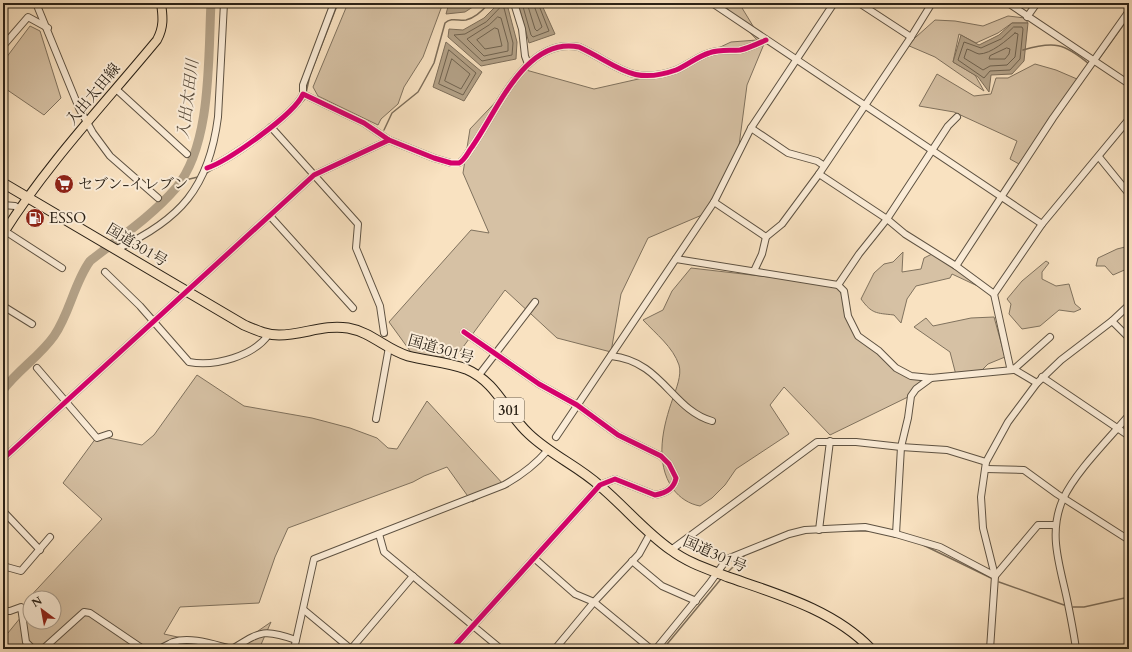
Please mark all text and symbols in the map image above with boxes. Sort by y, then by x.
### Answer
water label: 入出太田川 [172,56,204,140]
street label: 入出太田線 [61,59,125,129]
supermarket icon: セブン-イレブン [53,173,75,195]
place label: セブン-イレブン [78,174,189,194]
fuel station icon: ESSO [24,207,46,229]
place label: ESSO [49,208,86,228]
street label: 国道301号 [103,219,171,271]
street label: 国道301号 [406,330,476,368]
road number: 301 [494,398,524,422]
street label: 国道301号 [680,531,750,577]
north arrow [22,590,62,630]
text: N [29,593,45,611]

